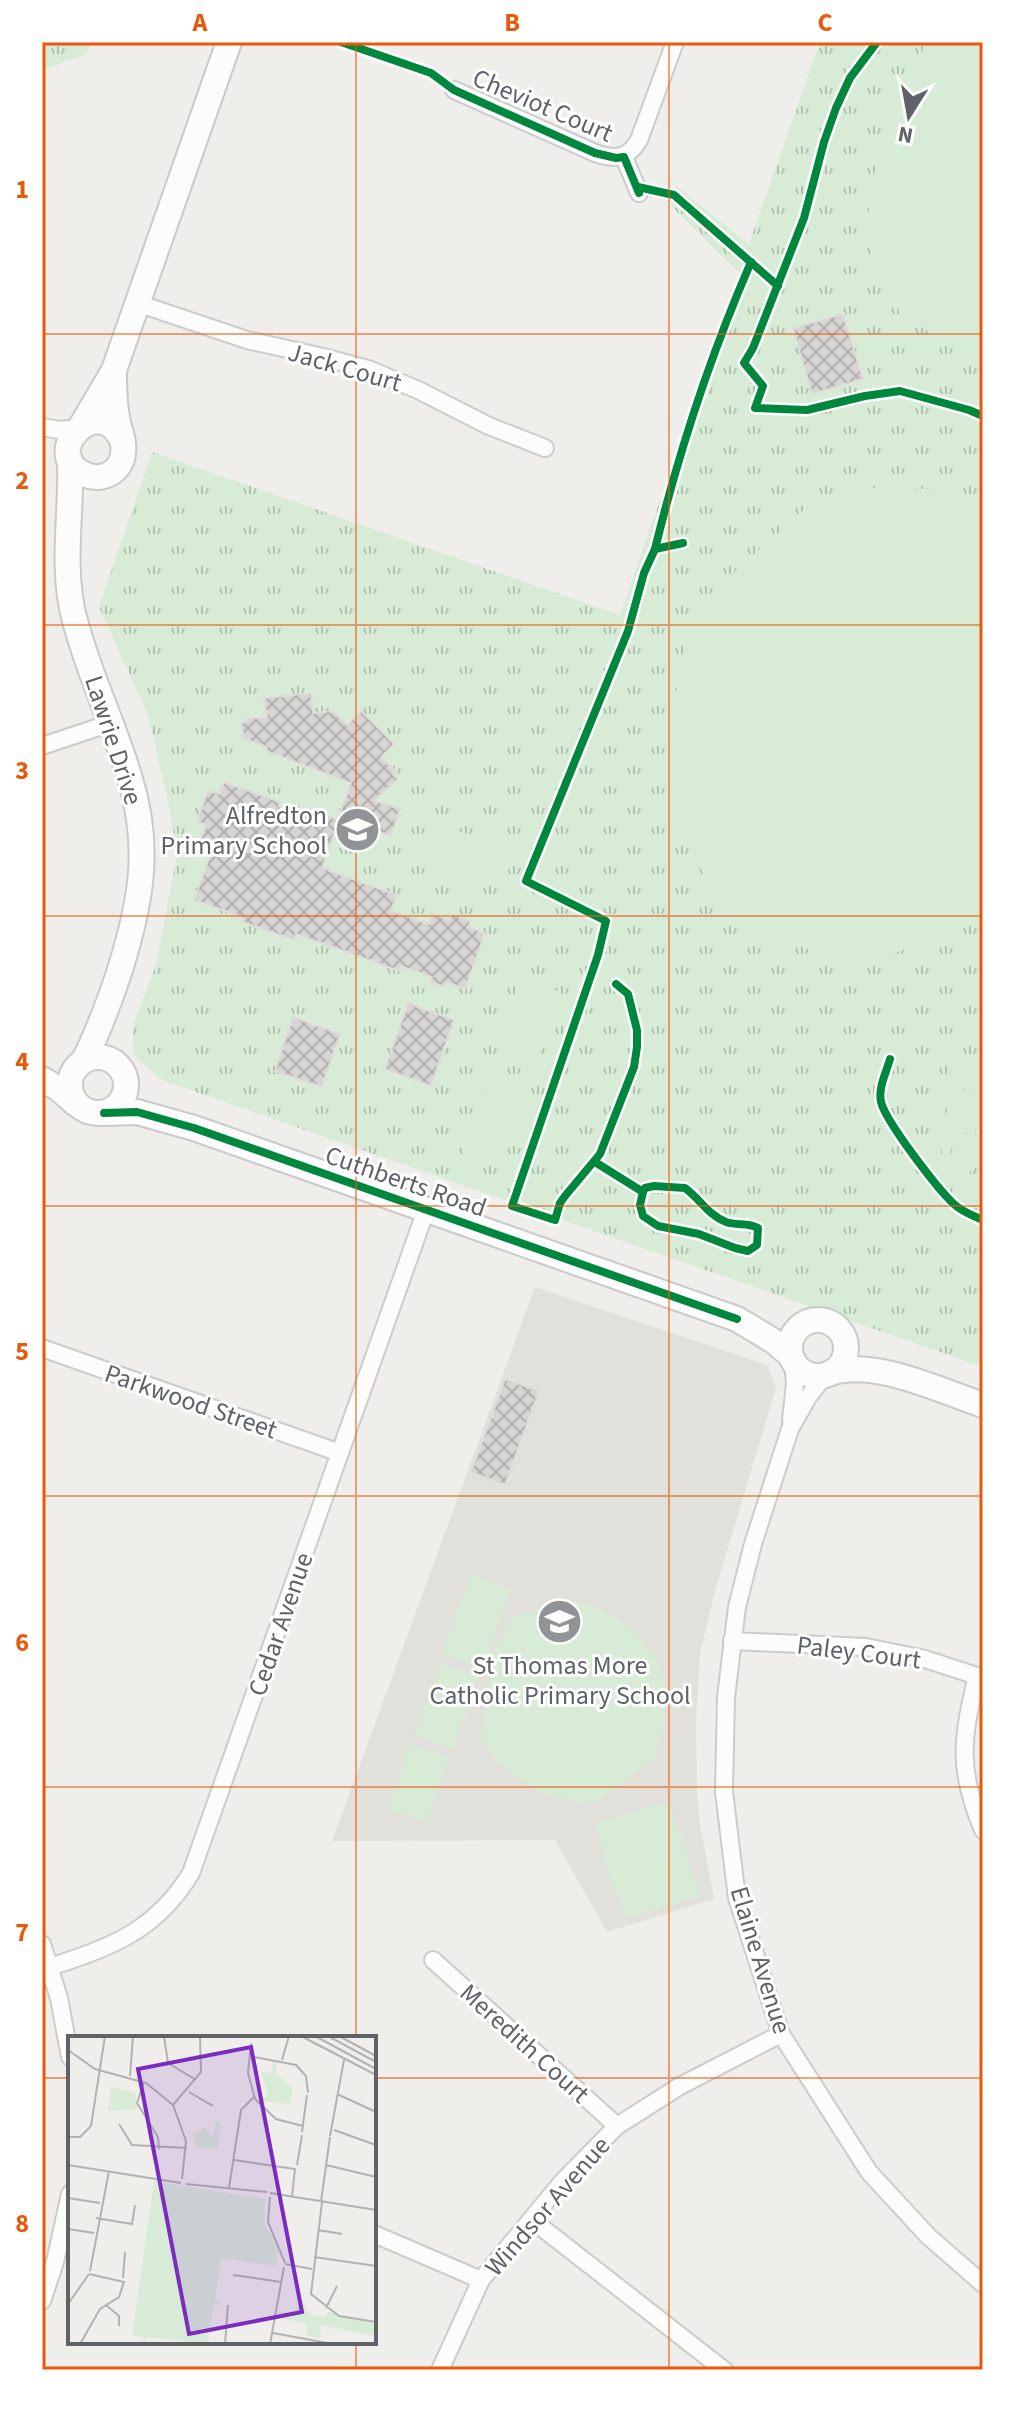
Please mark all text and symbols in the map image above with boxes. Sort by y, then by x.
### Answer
text: A [192,4,209,41]
text: B [504,4,520,41]
text: C [817,4,833,41]
street label: Cheviot Court [467,59,619,152]
north arrow [869,76,949,156]
text: N [895,118,916,152]
text: 1 [15,171,29,208]
street label: Jack Court [284,334,406,401]
text: 2 [15,462,29,499]
street label: Lawrie Drive [75,671,152,810]
text: 3 [15,752,29,789]
place label: Alfredton Primary School [160,797,327,864]
school or university icon: Alfredton Primary School [334,806,382,854]
text: 4 [15,1043,29,1080]
street label: Cuthberts Road [320,1137,491,1226]
text: 5 [15,1333,29,1370]
street label: Parkwood Street [100,1355,282,1448]
street label: Cedar Avenue [239,1547,322,1701]
school or university icon: St Thomas More Catholic Primary School [536,1598,584,1646]
text: 6 [15,1624,29,1661]
street label: Paley Court [795,1627,923,1678]
place label: St Thomas More Catholic Primary School [429,1647,691,1714]
street label: Elaine Avenue [721,1882,800,2038]
text: 7 [15,1914,29,1951]
street label: Meredith Court [452,1975,598,2112]
inset map [68,2036,376,2344]
street label: Windsor Avenue [476,2128,619,2284]
text: 8 [15,2205,29,2242]

